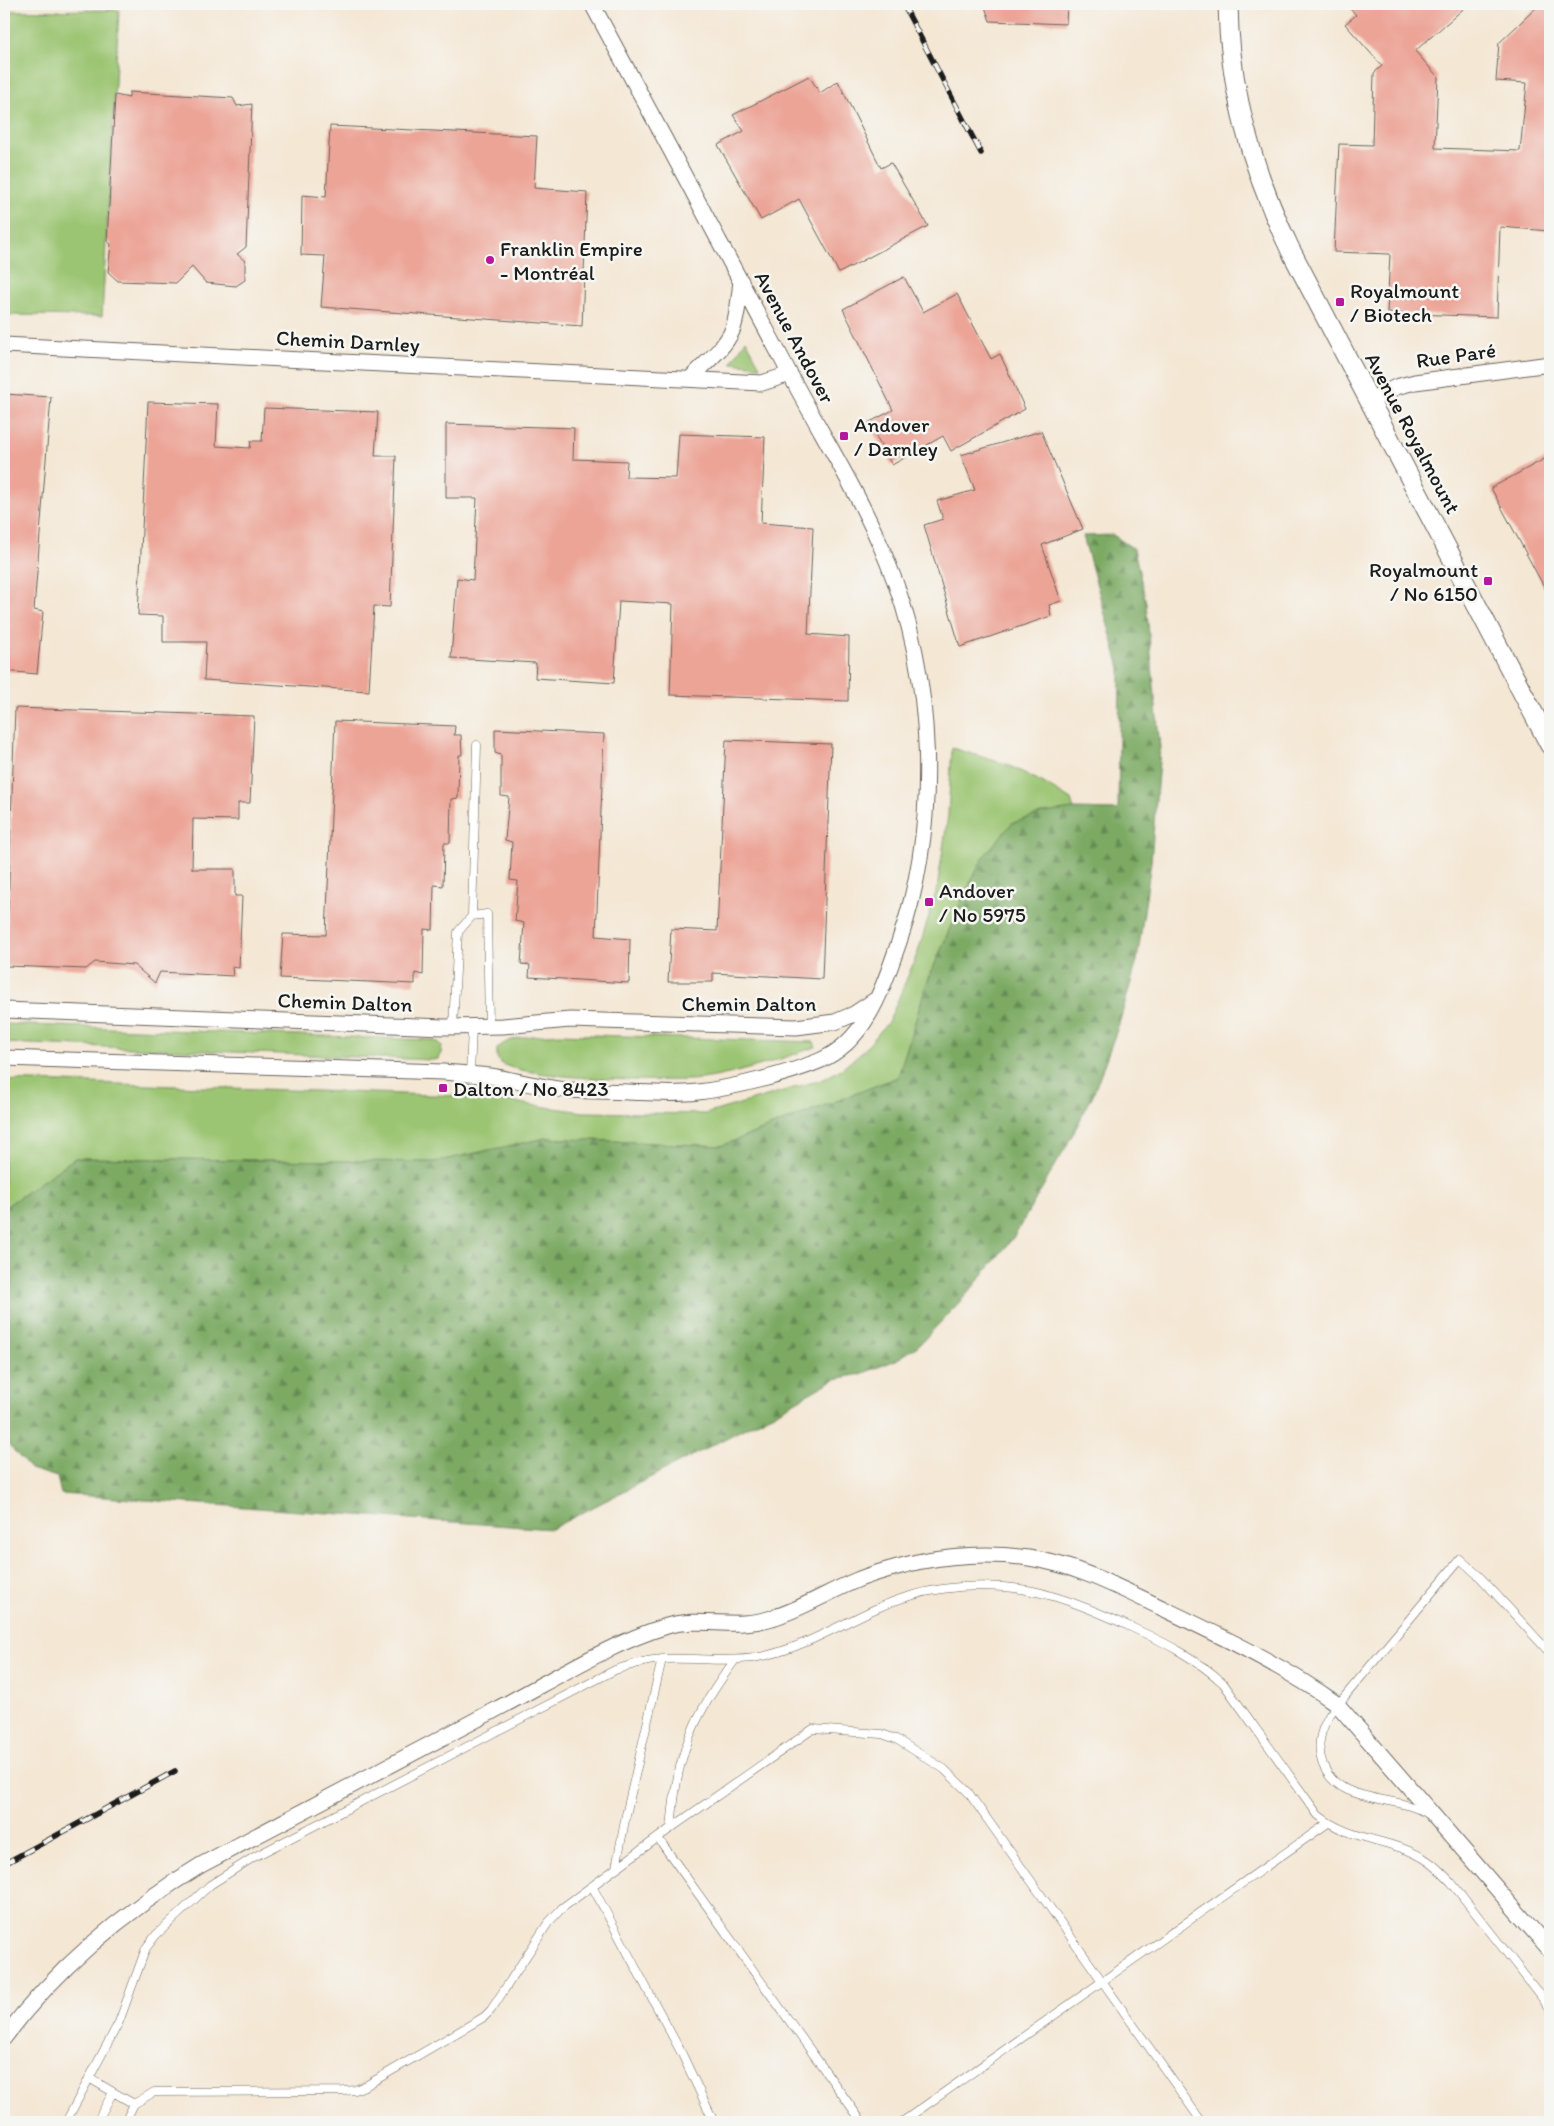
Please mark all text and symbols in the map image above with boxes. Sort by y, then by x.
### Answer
place label: Franklin Empire - Montréal [500,236,643,285]
marker: Franklin Empire - Montréal [484,254,496,266]
street label: Avenue Andover [750,267,841,408]
place label: Royalmount / Biotech [1350,278,1459,327]
marker: Royalmount / Biotech [1334,296,1346,308]
street label: Chemin Darnley [276,325,421,357]
street label: Rue Paré [1415,337,1497,373]
street label: Avenue Royalmount [1360,348,1466,518]
place label: Andover / Darnley [854,412,938,461]
marker: Andover / Darnley [838,430,850,442]
place label: Royalmount / No 6150 [1369,557,1478,606]
marker: Royalmount / No 6150 [1482,575,1494,587]
place label: Andover / No 5975 [939,878,1026,927]
marker: Andover / No 5975 [923,896,935,908]
street label: Chemin Dalton [277,987,413,1017]
street label: Chemin Dalton [682,991,817,1016]
place label: Dalton / No 8423 [453,1076,609,1101]
marker: Dalton / No 8423 [437,1082,449,1094]

